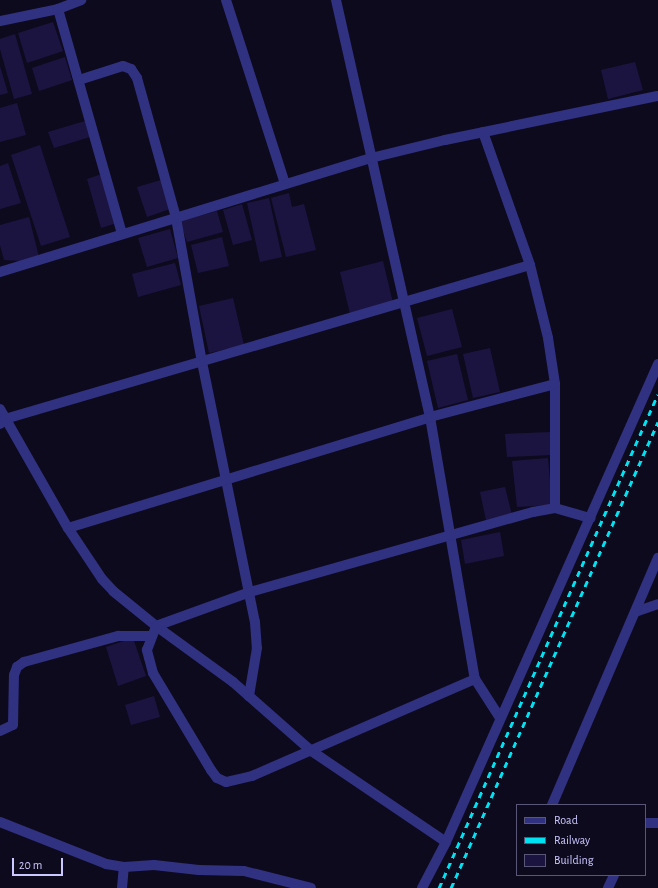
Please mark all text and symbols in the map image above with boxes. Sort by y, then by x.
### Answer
legend [516,804,646,876]
text: Road [554,814,578,826]
text: Railway [554,834,590,846]
scale bar [14,850,65,876]
text: Building [554,854,594,866]
text: 20 m [19,859,42,871]

